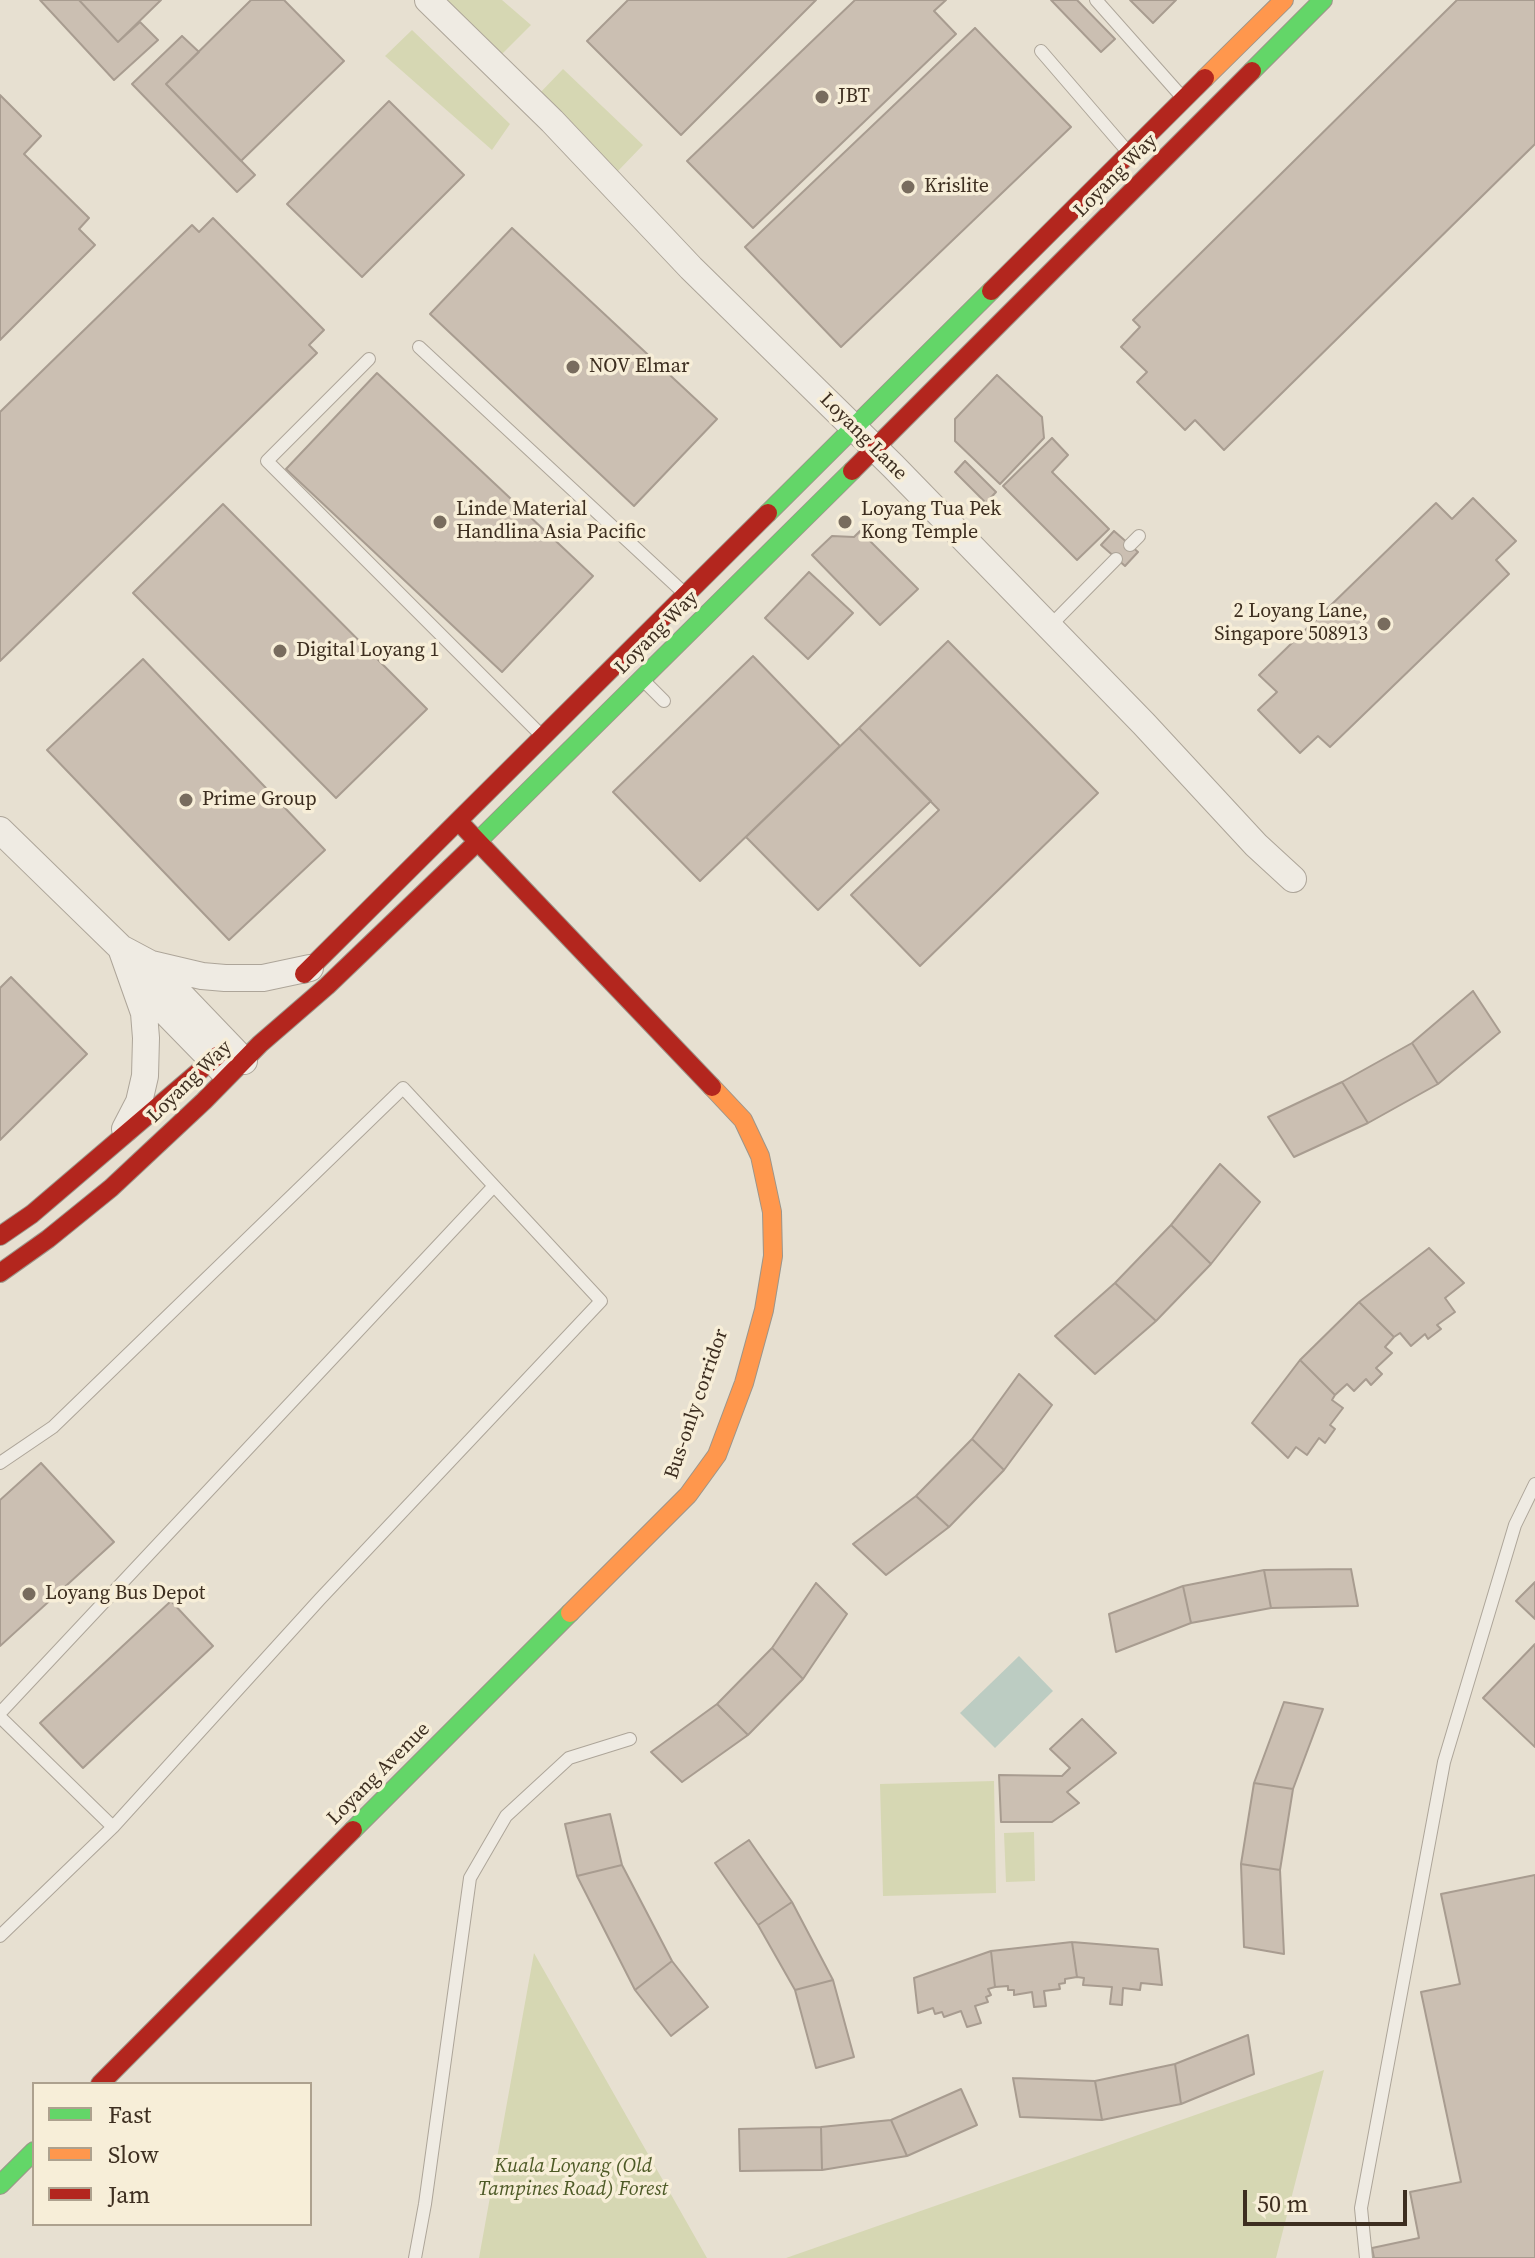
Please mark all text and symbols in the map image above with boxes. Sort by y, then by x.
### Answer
place label: JBT [838,85,870,109]
marker: JBT [813,88,831,106]
street label: Loyang Way [1069,129,1163,223]
place label: Krislite [924,175,989,199]
marker: Krislite [899,178,917,196]
place label: NOV Elmar [589,355,689,379]
marker: NOV Elmar [564,358,582,376]
street label: Loyang Lane [814,388,912,486]
place label: Linde Material Handlina Asia Pacific [456,498,646,545]
place label: Loyang Tua Pek Kong Temple [861,498,1001,545]
marker: Linde Material Handlina Asia Pacific [431,513,449,531]
marker: Loyang Tua Pek Kong Temple [836,513,854,531]
street label: Loyang Way [610,586,704,680]
place label: 2 Loyang Lane, Singapore 508913 [1214,600,1368,647]
marker: 2 Loyang Lane, Singapore 508913 [1375,615,1393,633]
place label: Digital Loyang 1 [296,639,440,663]
marker: Digital Loyang 1 [271,642,289,660]
place label: Prime Group [202,788,317,812]
marker: Prime Group [177,791,195,809]
street label: Loyang Way [143,1036,237,1128]
street label: Bus-only corridor [660,1326,734,1482]
place label: Loyang Bus Depot [45,1582,205,1606]
marker: Loyang Bus Depot [20,1585,38,1603]
street label: Loyang Avenue [323,1718,435,1830]
legend [32,2082,312,2226]
text: Fast [108,2098,151,2131]
text: Slow [108,2138,159,2171]
park label: Kuala Loyang (Old Tampines Road) Forest [478,2155,668,2202]
scale bar [1247,2174,1411,2224]
text: Jam [108,2178,150,2211]
text: 50 m [1257,2187,1308,2220]

